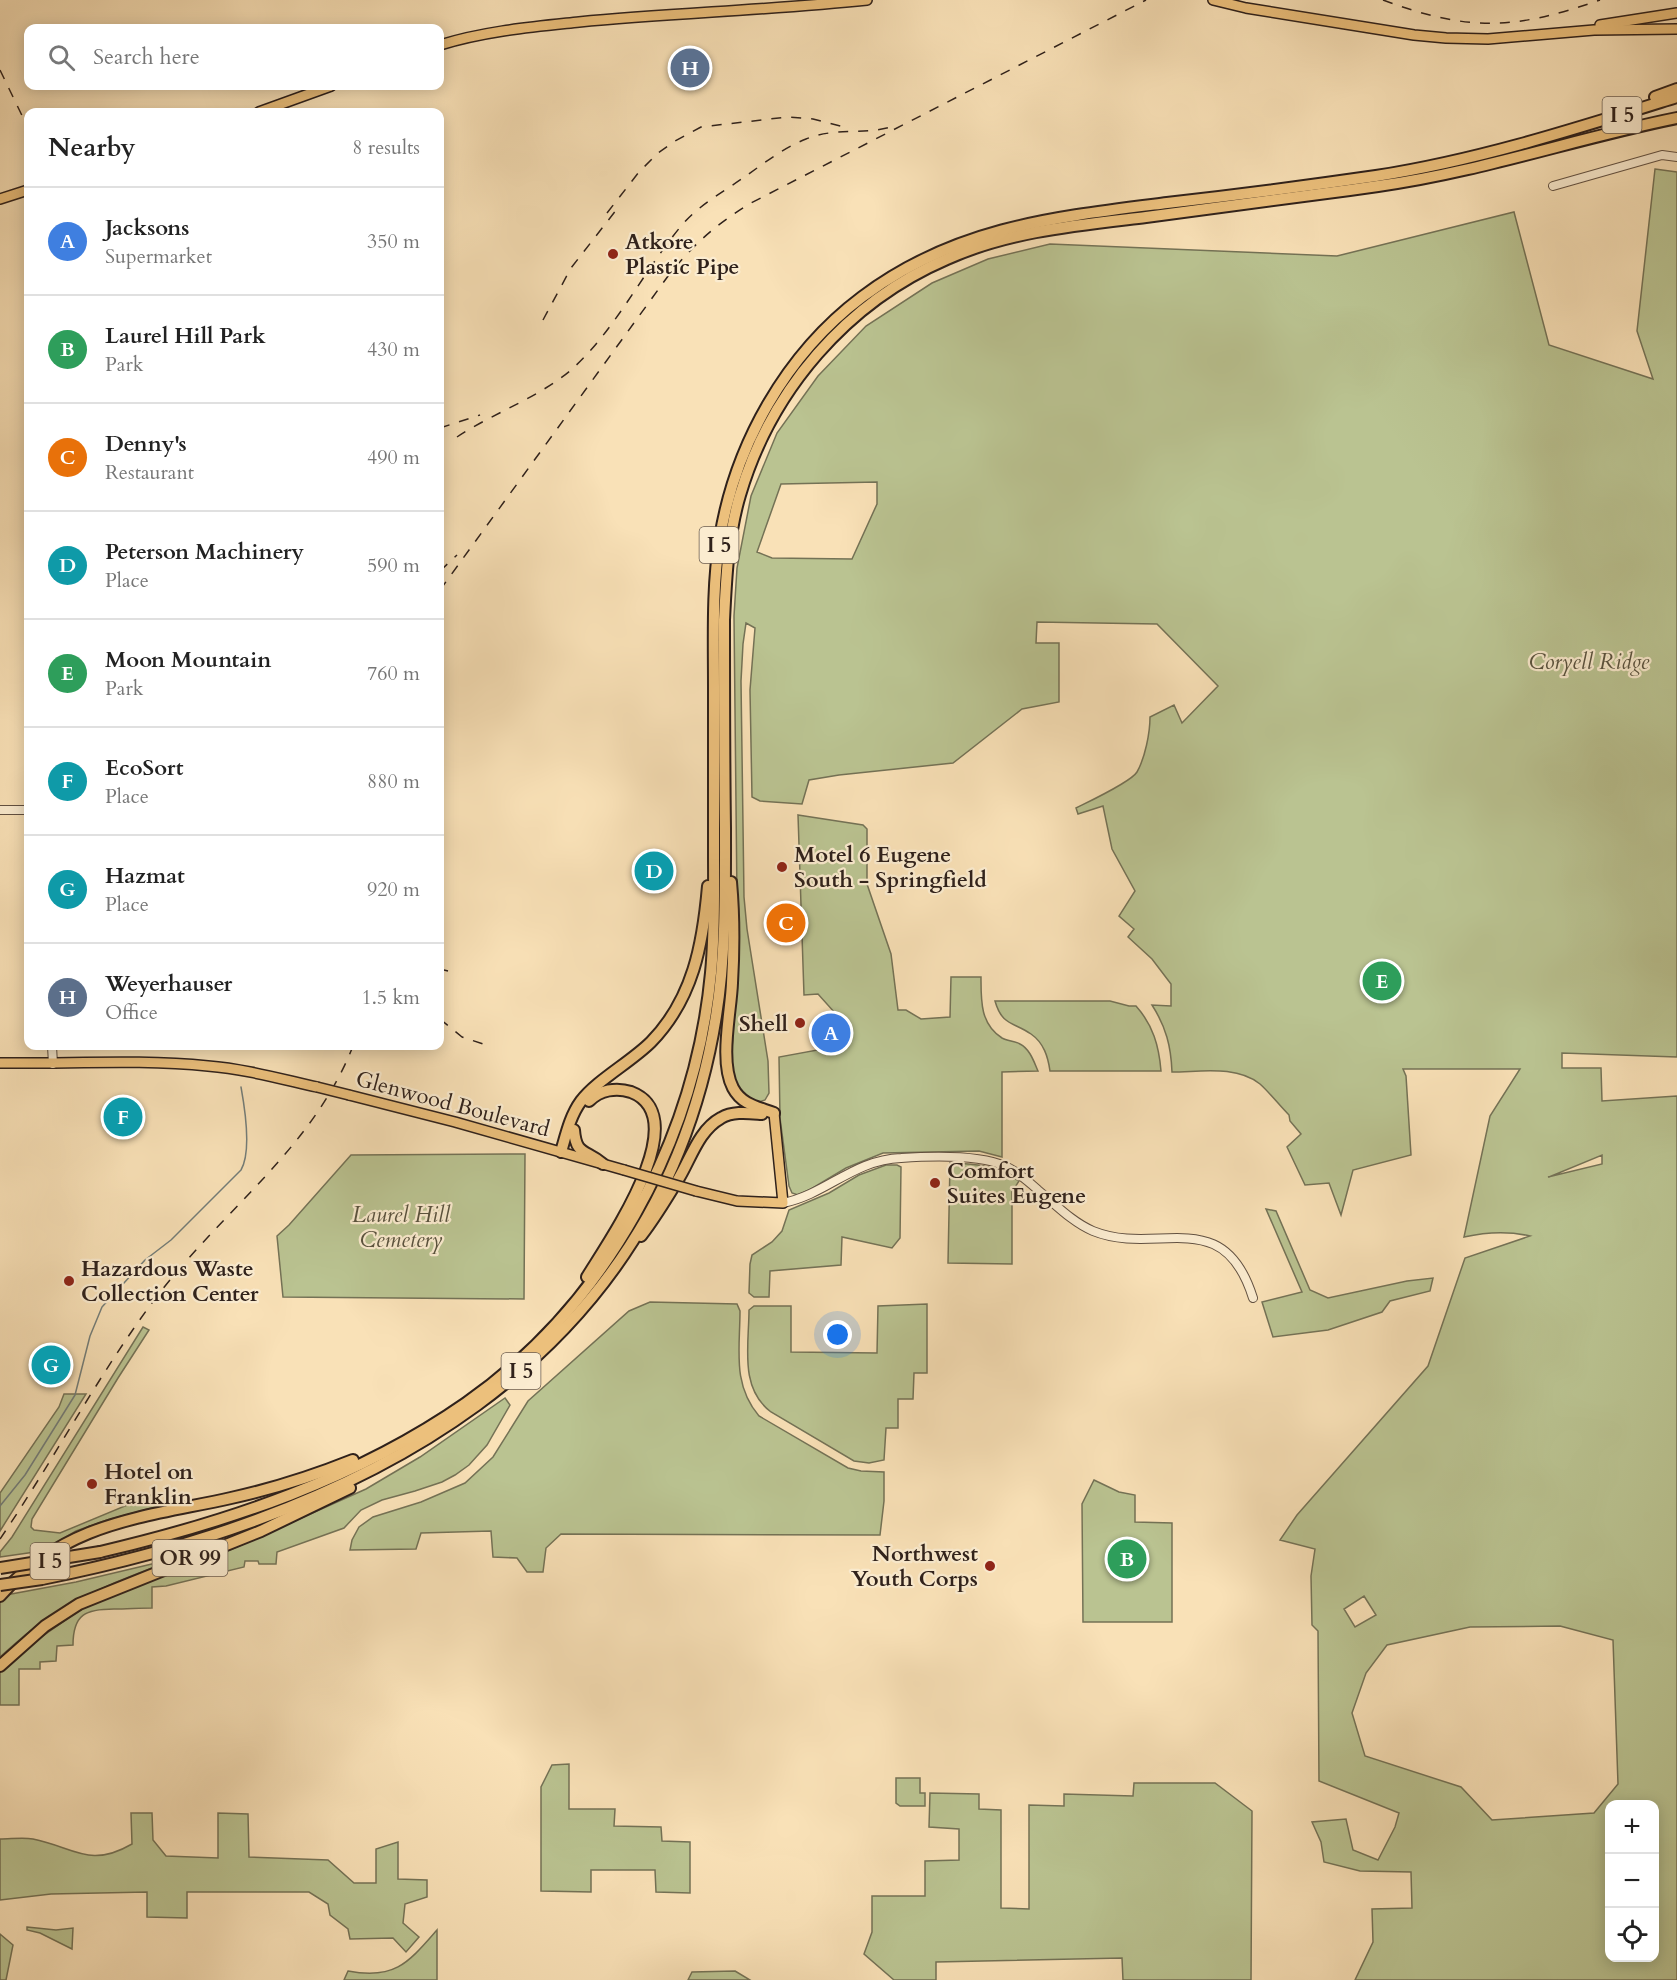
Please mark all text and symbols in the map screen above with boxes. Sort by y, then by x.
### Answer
search box [24,24,444,90]
icon: search [45,41,78,74]
text: Search here [93,42,200,72]
pin: H [670,46,710,90]
road number: I 5 [1602,97,1642,133]
text: Nearby [48,130,136,165]
text: 8 results [352,134,420,161]
text: Jacksons [105,213,189,243]
place label: Atkore Plastic Pipe [625,227,740,282]
text: A [60,228,75,255]
text: 350 m [367,228,420,255]
text: Supermarket [105,243,212,270]
marker: Atkore Plastic Pipe [606,247,620,261]
text: Laurel Hill Park [105,321,266,351]
text: B [60,336,75,363]
text: 430 m [367,336,420,363]
text: Park [105,351,143,378]
text: Denny's [105,429,187,459]
text: C [60,444,75,471]
text: 490 m [367,444,420,471]
text: Restaurant [105,459,194,486]
road number: I 5 [700,527,738,563]
text: Peterson Machinery [105,537,304,567]
text: D [59,552,76,579]
text: 590 m [367,552,420,579]
text: Place [105,567,149,594]
text: Moon Mountain [105,645,271,675]
park label: Coryell Ridge [1529,647,1650,677]
text: E [61,660,74,687]
text: 760 m [367,660,420,687]
text: Park [105,675,143,702]
text: EcoSort [105,753,183,783]
text: F [62,768,73,795]
text: 880 m [367,768,420,795]
text: Place [105,783,149,810]
place label: Motel 6 Eugene South - Springfield [794,840,987,895]
pin: D [634,848,674,894]
marker: Motel 6 Eugene South - Springfield [775,860,789,874]
text: Hazmat [105,861,185,891]
text: G [59,876,76,903]
text: 920 m [367,876,420,903]
text: Place [105,891,149,918]
pin: C [766,900,806,946]
pin: E [1362,958,1402,1004]
text: Weyerhauser [105,969,232,999]
text: H [59,984,76,1011]
text: 1.5 km [361,984,420,1011]
text: Office [105,999,158,1026]
place label: Shell [739,1009,789,1039]
pin: A [812,1010,850,1056]
marker: Shell [793,1016,807,1030]
street label: Glenwood Boulevard [353,1064,553,1144]
pin: F [104,1094,142,1140]
place label: Comfort Suites Eugene [947,1156,1086,1211]
marker: Comfort Suites Eugene [928,1176,942,1190]
park label: Laurel Hill Cemetery [352,1200,451,1255]
place label: Hazardous Waste Collection Center [81,1254,259,1309]
marker: Hazardous Waste Collection Center [62,1274,76,1288]
your location [823,1320,852,1349]
pin: G [32,1342,70,1388]
road number: I 5 [502,1353,540,1389]
place label: Hotel on Franklin [104,1457,193,1512]
marker: Hotel on Franklin [85,1477,99,1491]
pin: B [1108,1536,1146,1582]
place label: Northwest Youth Corps [851,1539,978,1594]
road number: OR 99 [152,1540,228,1576]
road number: I 5 [31,1543,70,1579]
marker: Northwest Youth Corps [983,1559,997,1573]
map controls [1605,1800,1659,1962]
button: + [1605,1800,1659,1854]
button: − [1605,1854,1659,1908]
button: locate [1605,1908,1659,1962]

